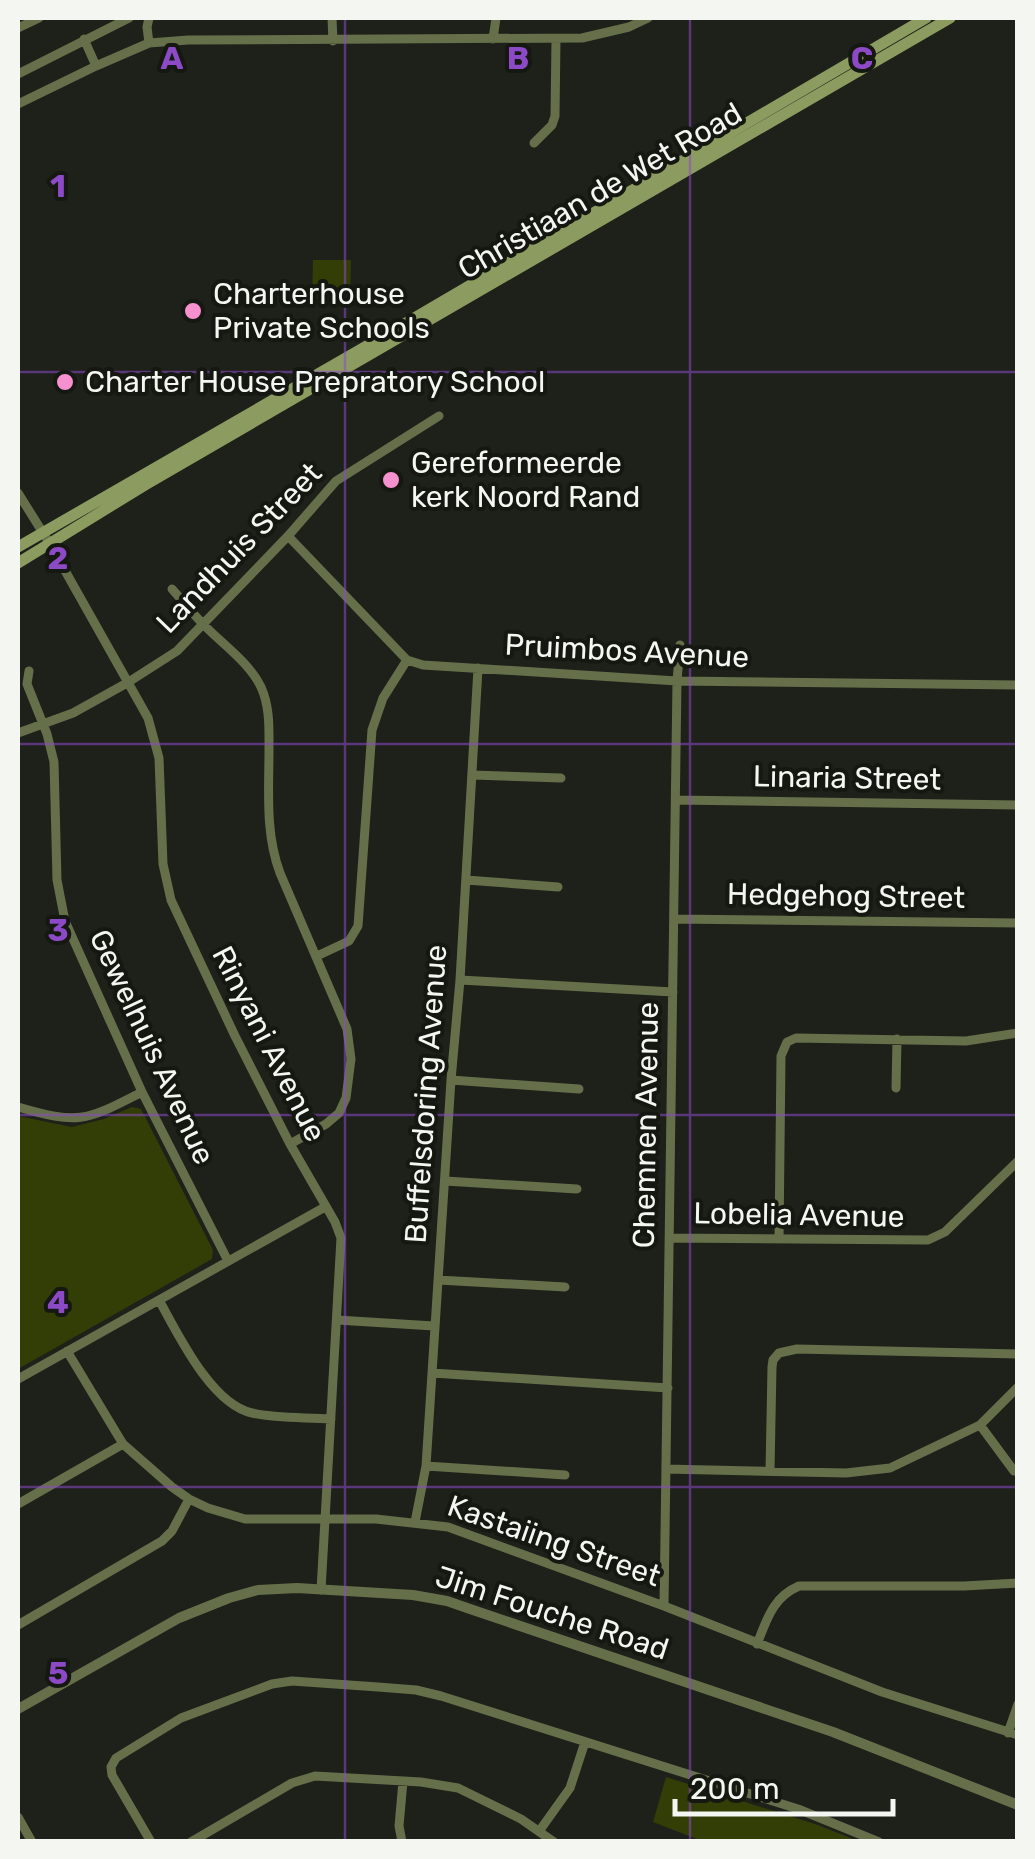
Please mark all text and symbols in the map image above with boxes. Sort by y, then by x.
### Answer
text: A [161,39,184,77]
text: B [507,39,529,77]
text: C [851,39,873,77]
street label: Christiaan de Wet Road [452,95,748,287]
text: 1 [50,167,66,205]
place label: Charterhouse Private Schools [213,276,430,346]
marker: Charterhouse Private Schools [182,300,204,322]
place label: Charter House Prepratory School [85,364,545,400]
marker: Charter House Prepratory School [54,371,76,393]
place label: Gereformeerde kerk Noord Rand [411,445,640,515]
street label: Landhuis Street [149,455,329,641]
marker: Gereformeerde kerk Noord Rand [380,469,402,491]
text: 2 [48,539,68,577]
street label: Pruimbos Avenue [504,627,750,675]
street label: Linaria Street [753,758,942,798]
street label: Hedgehog Street [727,876,966,916]
text: 3 [47,911,69,949]
street label: Gewelhuis Avenue [82,924,222,1170]
street label: Rinyani Avenue [204,940,334,1148]
street label: Buffelsdoring Avenue [398,943,454,1245]
street label: Chemnen Avenue [626,1001,666,1249]
street label: Lobelia Avenue [693,1195,905,1235]
text: 4 [47,1283,69,1321]
street label: Kastaiing Street [443,1488,665,1594]
street label: Jim Fouche Road [431,1558,673,1668]
text: 5 [48,1654,68,1692]
scale bar [675,1754,892,1816]
text: 200 m [690,1771,780,1807]

